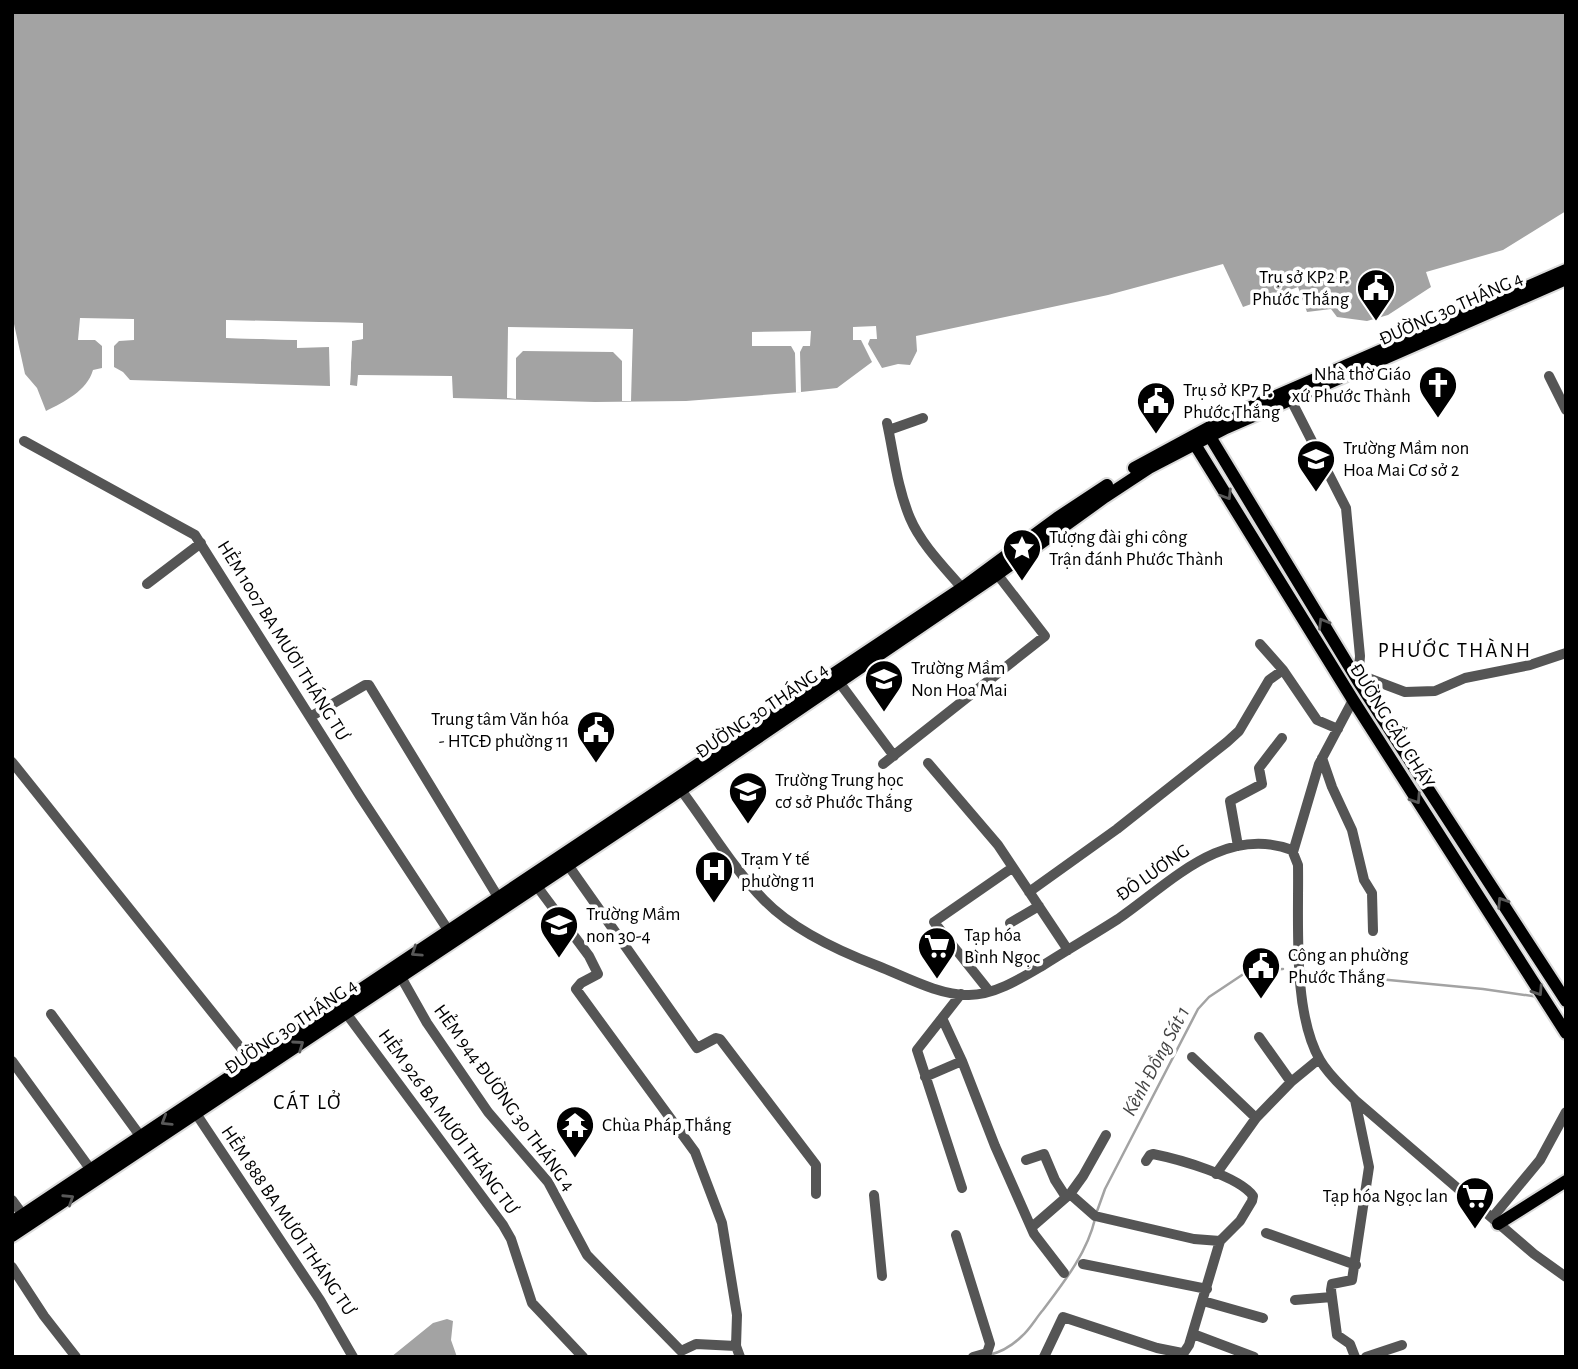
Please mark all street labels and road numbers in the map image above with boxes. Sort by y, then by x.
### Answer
street label: ĐƯỜNG 30 THÁNG 4 [1376,267,1526,349]
street label: HẺM 1007 BA MƯƠI THÁNG TƯ [214,537,355,745]
street label: ĐƯỜNG 30 THÁNG 4 [691,658,832,762]
street label: ĐƯỜNG CẦU CHÁY [1346,658,1441,792]
street label: ĐÔ LƯƠNG [1112,839,1193,905]
street label: ĐƯỜNG 30 THÁNG 4 [220,974,361,1078]
street label: HẺM 944 ĐƯỜNG 30 THÁNG 4 [430,1000,580,1195]
street label: HẺM 926 BA MƯƠI THÁNG TƯ [375,1025,524,1219]
street label: HẺM 888 BA MƯƠI THÁNG TƯ [217,1122,361,1320]

